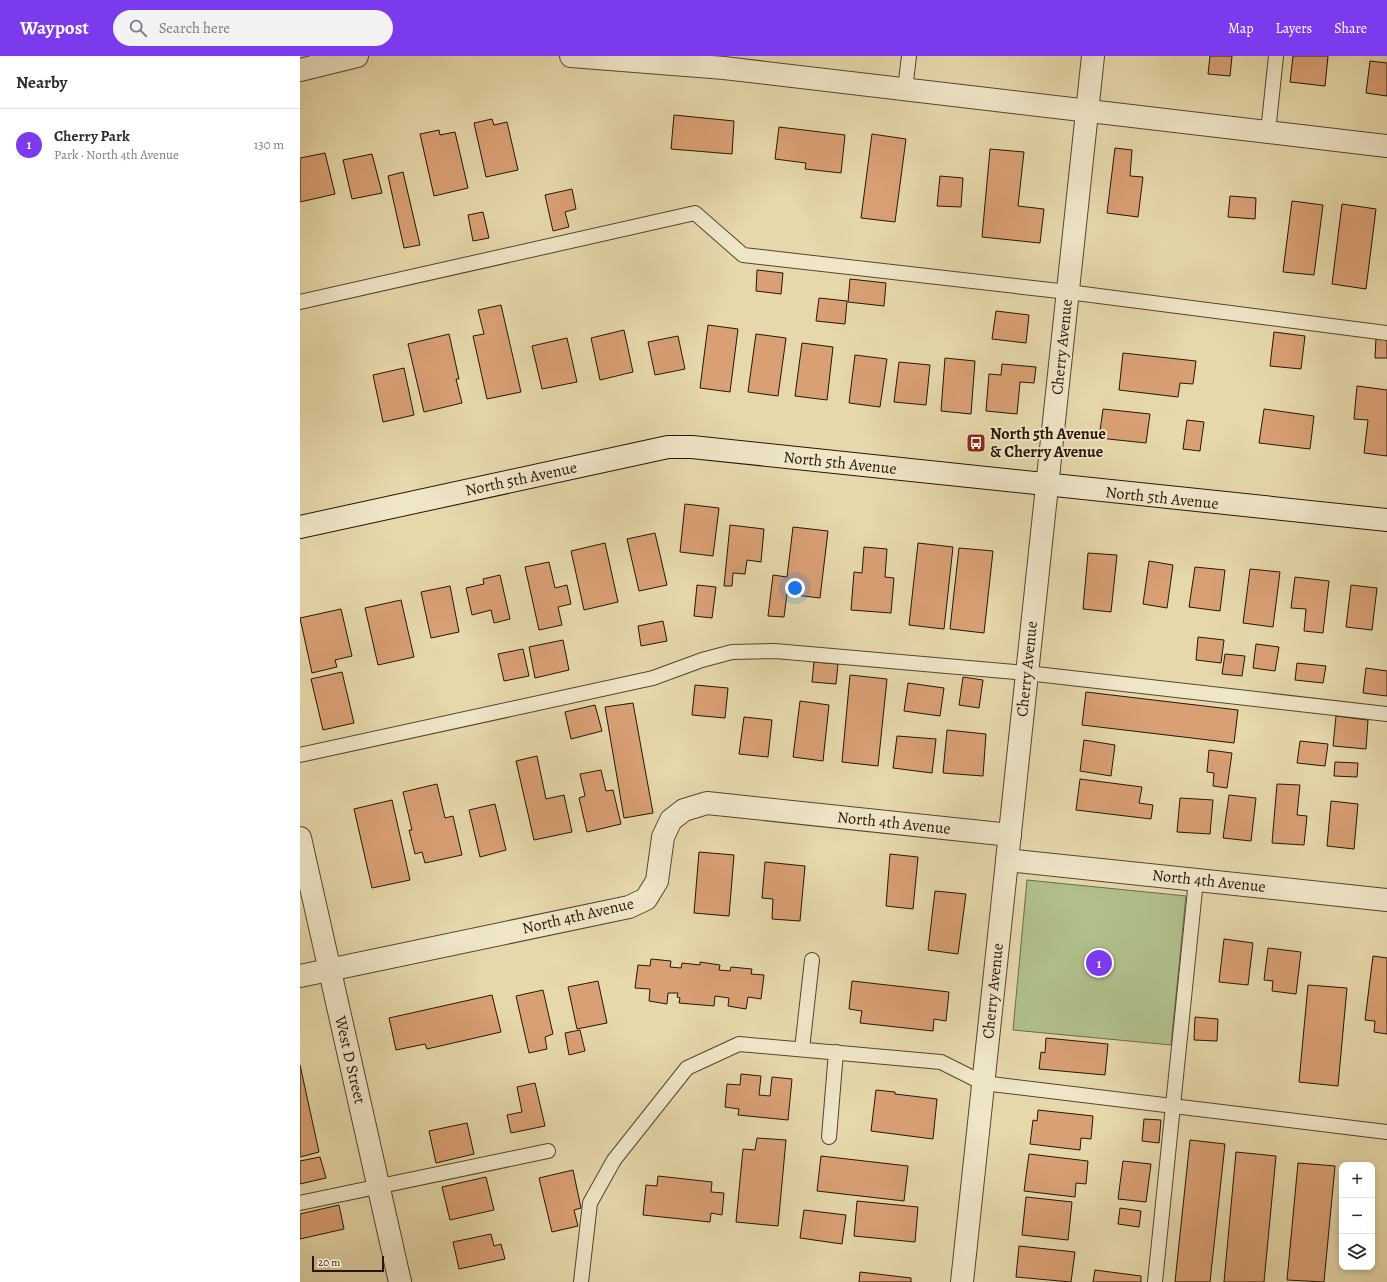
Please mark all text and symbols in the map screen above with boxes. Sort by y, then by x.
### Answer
search box [113,10,393,46]
text: Waypost [20,15,89,41]
icon: search [127,17,149,39]
text: Search here [159,18,230,38]
text: Map [1228,19,1254,38]
text: Layers [1276,19,1312,38]
text: Share [1334,19,1367,38]
text: Nearby [16,71,67,94]
text: Cherry Park [54,126,130,146]
text: 1 [27,136,31,153]
text: 130 m [254,136,284,153]
text: Park · North 4th Avenue [54,146,179,163]
street label: Cherry Avenue [1046,298,1078,396]
place label: North 5th Avenue & Cherry Avenue [990,423,1106,463]
bus stop icon: North 5th Avenue & Cherry Avenue [965,432,987,454]
street label: North 5th Avenue [782,446,898,480]
street label: North 5th Avenue [463,456,579,502]
street label: North 5th Avenue [1104,481,1220,515]
your location [785,578,805,598]
street label: Cherry Avenue [1011,620,1043,718]
street label: North 4th Avenue [836,806,952,840]
street label: North 4th Avenue [1151,864,1267,898]
street label: North 4th Avenue [520,892,636,940]
street label: Cherry Avenue [977,942,1009,1040]
pin: 1 [1086,948,1112,978]
street label: West D Street [329,1013,371,1106]
map controls [1339,1162,1375,1270]
button: + [1339,1162,1375,1198]
button: − [1339,1198,1375,1234]
button: layers [1339,1234,1375,1270]
scale bar [312,1254,384,1273]
text: 20 m [318,1255,340,1270]

